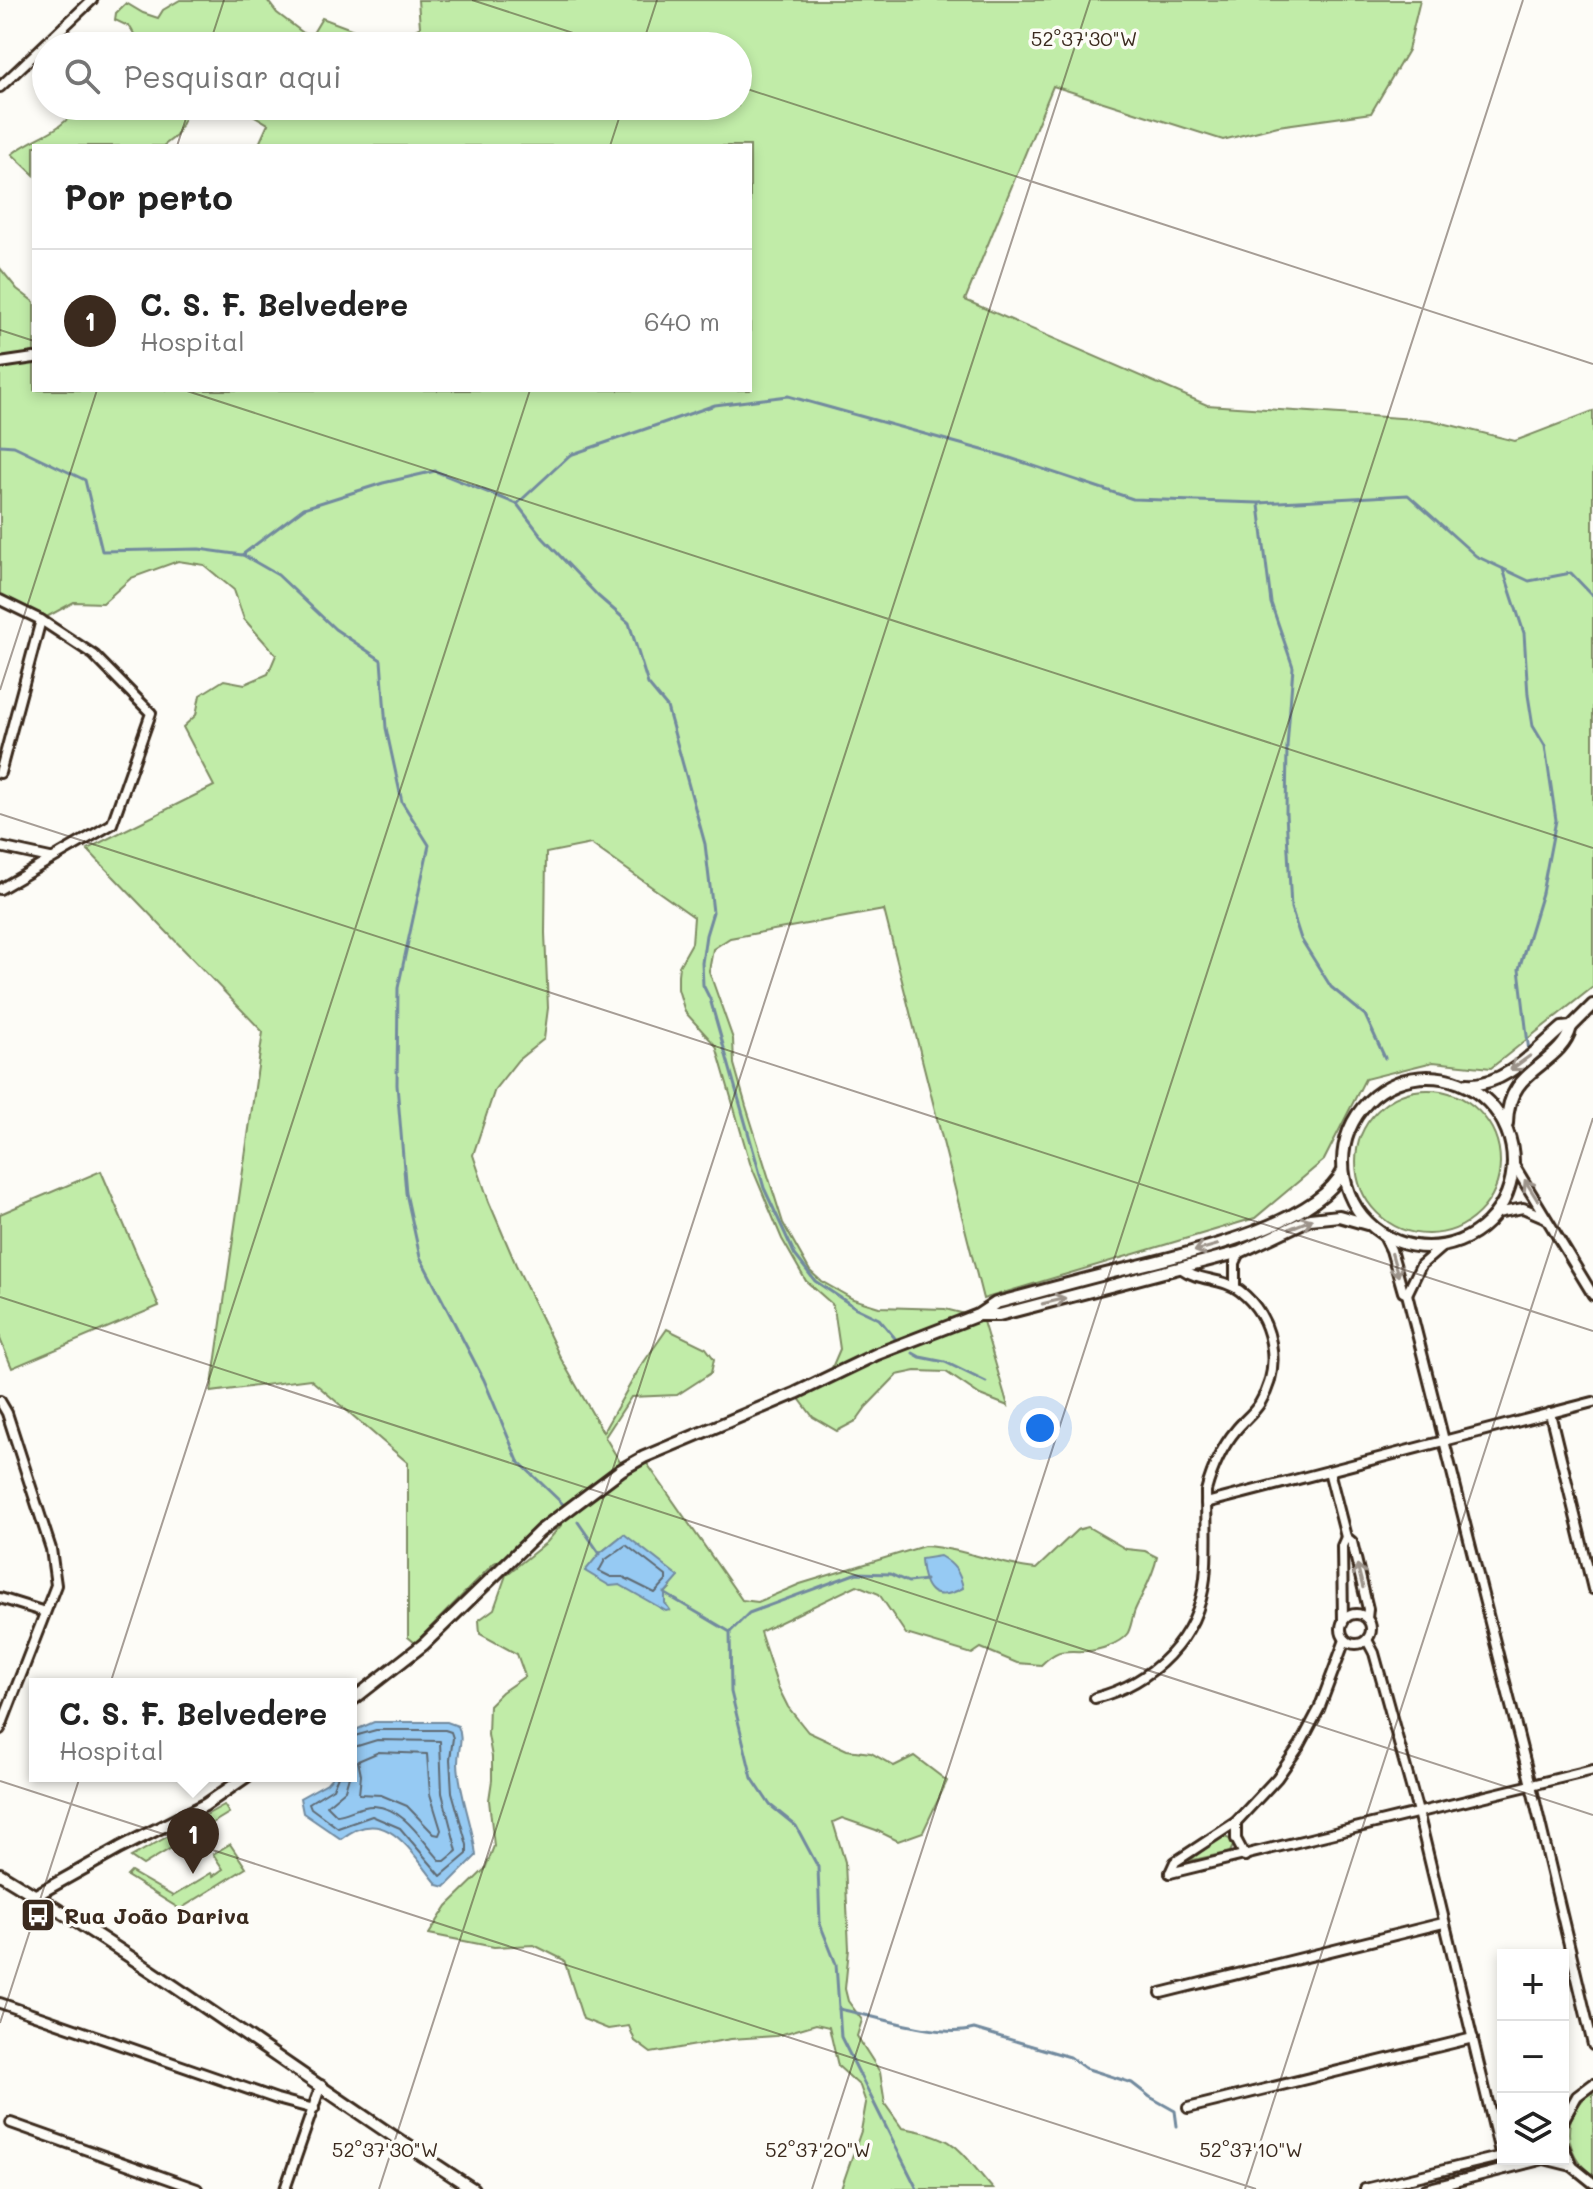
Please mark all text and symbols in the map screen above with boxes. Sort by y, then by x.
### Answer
text: 52°37'30"W [1031,25,1137,51]
search box [32,32,752,120]
icon: search [60,54,104,98]
text: Pesquisar aqui [124,56,342,96]
text: Por perto [64,174,233,219]
text: C. S. F. Belvedere [140,284,408,324]
text: 1 [84,304,96,338]
text: 640 m [644,304,720,338]
text: Hospital [140,324,245,358]
one-way arrow [1510,1054,1531,1071]
one-way arrow [1522,1180,1539,1202]
one-way arrow [1288,1215,1313,1230]
one-way arrow [1193,1241,1219,1256]
one-way arrow [1388,1251,1403,1277]
one-way arrow [1040,1293,1066,1308]
your location [1020,1408,1060,1448]
one-way arrow [1352,1564,1367,1590]
popup [29,1678,357,1782]
text: C. S. F. Belvedere [59,1693,327,1733]
text: Hospital [59,1733,164,1767]
pin: 1 [167,1808,219,1874]
bus stop icon: Rua João Dariva [19,1896,57,1934]
place label: Rua João Dariva [64,1901,250,1930]
map controls [1497,1949,1569,2165]
button: + [1497,1949,1569,2021]
button: − [1497,2021,1569,2093]
button: layers [1497,2093,1569,2165]
text: 52°37'30"W [332,2136,438,2162]
text: 52°37'20"W [765,2136,871,2162]
text: 52°37'10"W [1199,2136,1303,2162]

